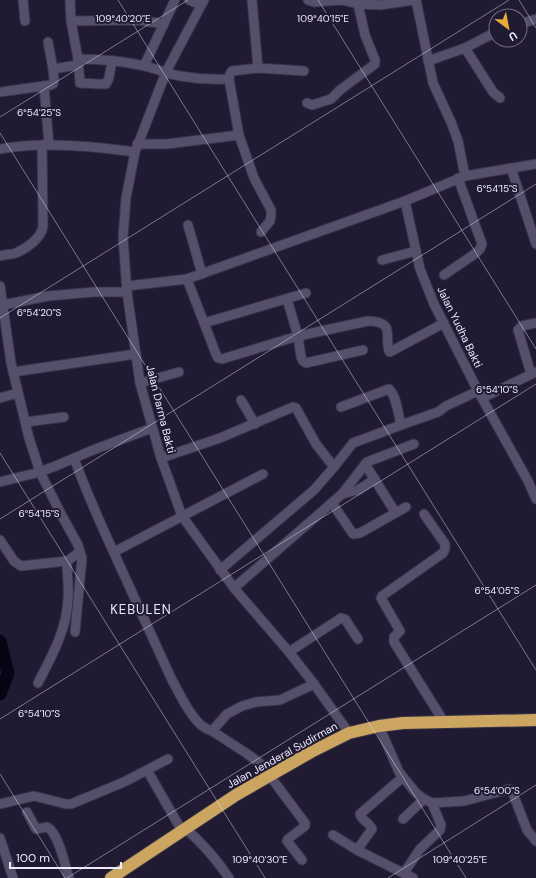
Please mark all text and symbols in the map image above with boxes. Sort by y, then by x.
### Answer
north arrow [488,8,528,48]
text: 109°40'20"E [95,12,151,25]
text: 109°40'15"E [297,12,349,25]
text: U [506,29,520,44]
text: 6°54'25"S [17,106,61,119]
text: 6°54'15"S [476,182,518,195]
street label: Jalan Yudha Bakti [434,284,486,370]
text: 6°54'20"S [17,306,62,319]
street label: Jalan Darma Bakti [143,363,179,455]
text: 6°54'10"S [476,383,518,396]
text: 6°54'15"S [18,507,60,520]
text: 6°54'05"S [475,584,520,597]
district label: KEBULEN [110,601,172,618]
text: 6°54'10"S [18,707,60,720]
street label: Jalan Jenderal Sudirman [224,719,340,791]
text: 6°54'00"S [474,784,520,797]
scale bar [10,844,121,870]
text: 100 m [16,850,50,866]
text: 109°40'30"E [232,853,288,866]
text: 109°40'25"E [433,853,488,866]

